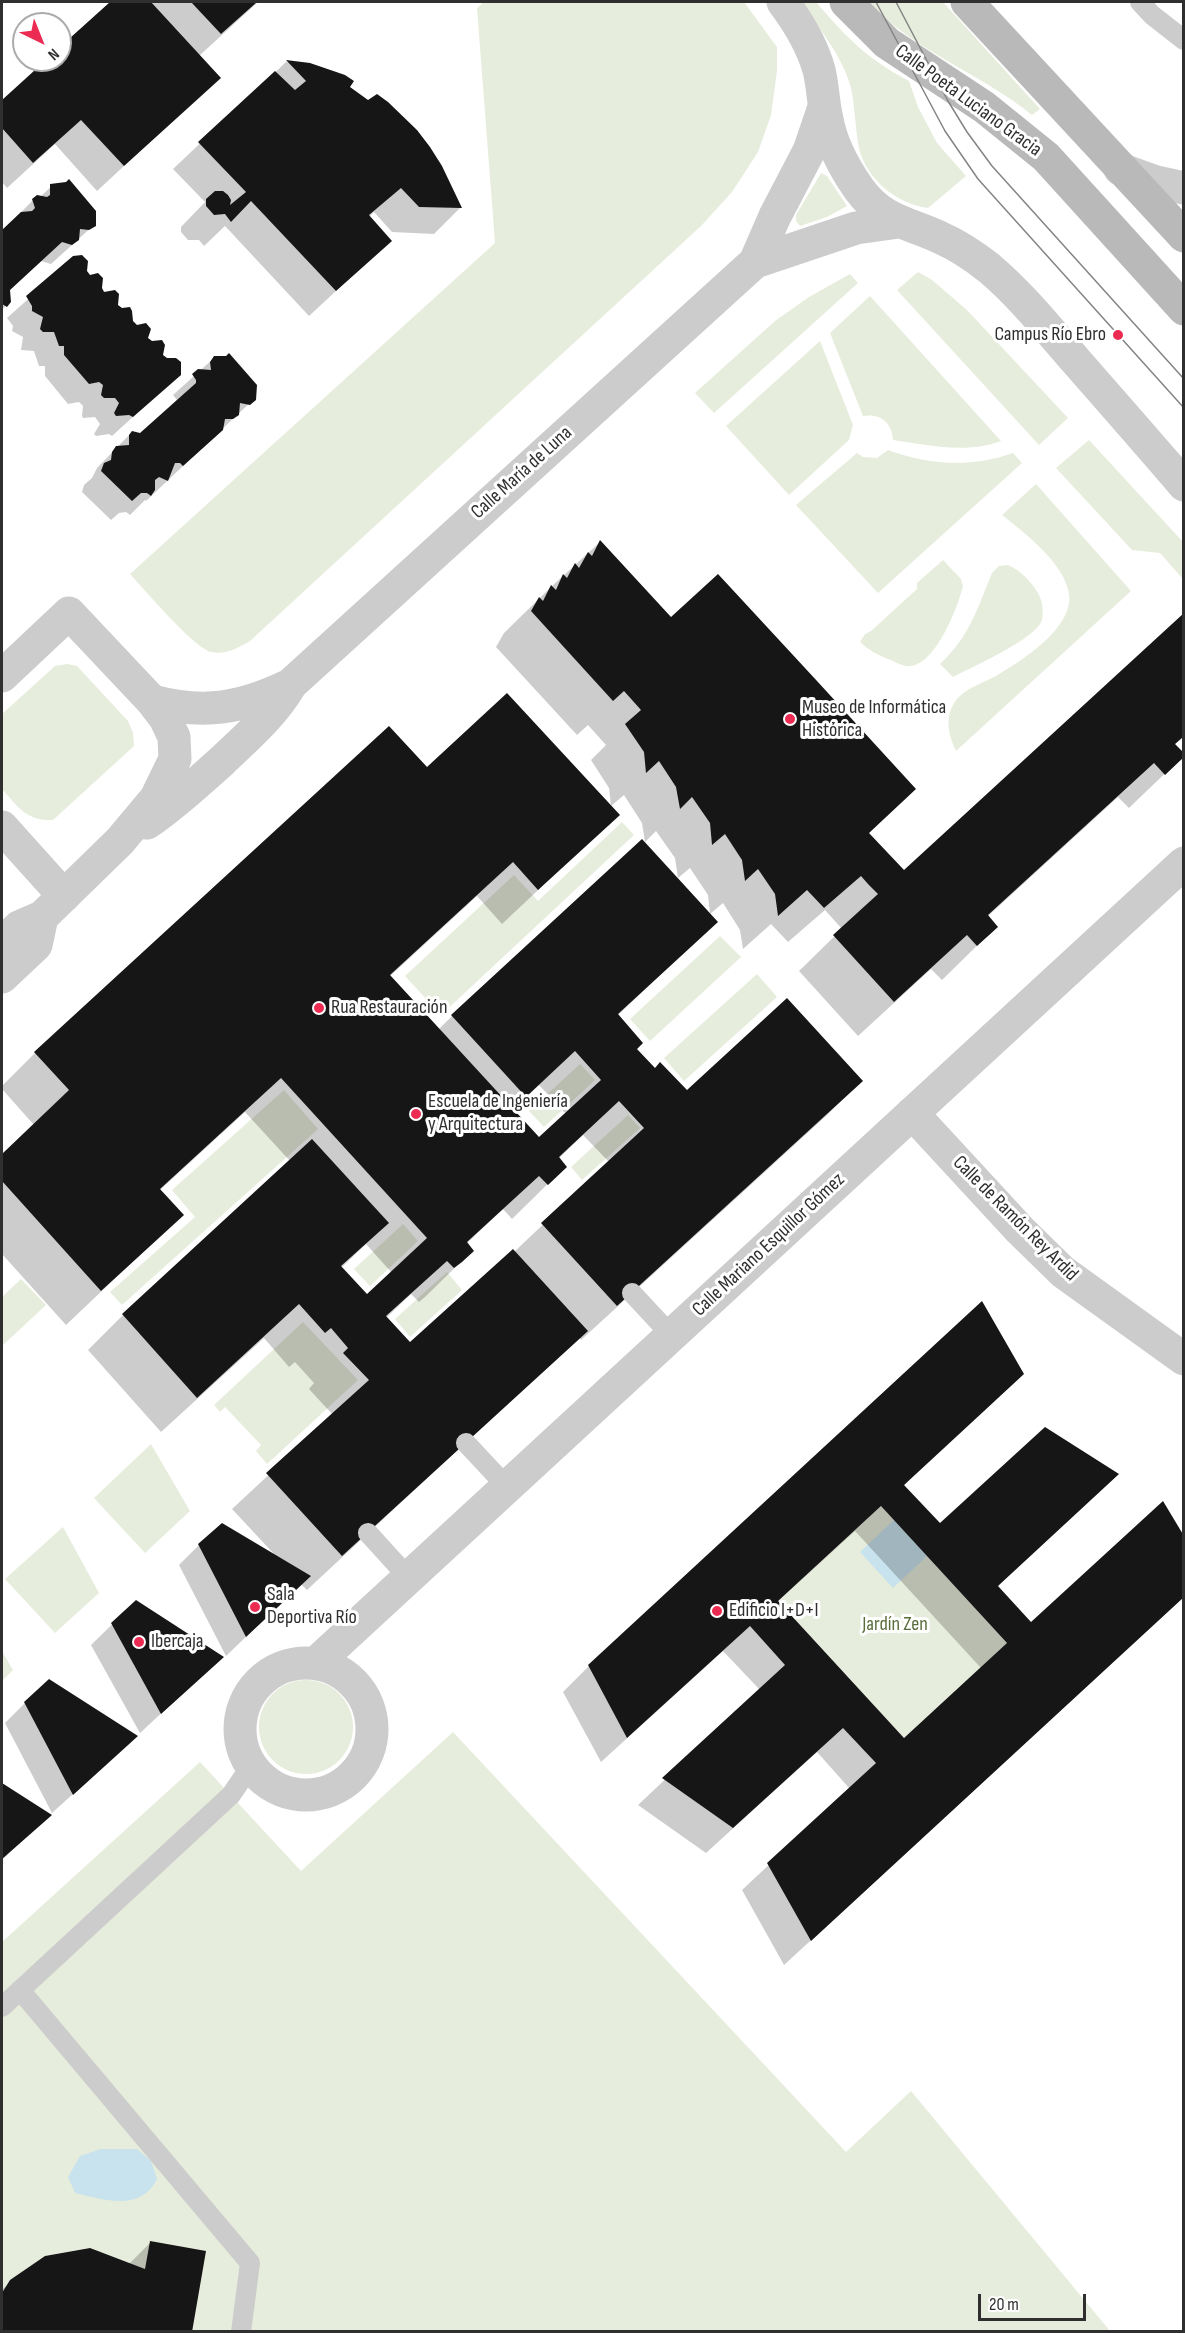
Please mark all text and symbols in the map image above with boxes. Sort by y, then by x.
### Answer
north arrow [12,12,72,72]
street label: Calle Poeta Luciano Gracia [890,40,1046,162]
text: N [44,44,63,64]
place label: Campus Río Ebro [994,323,1106,347]
marker: Campus Río Ebro [1111,328,1125,342]
street label: Calle María de Luna [467,422,577,524]
place label: Museo de Informática Histórica [802,696,946,743]
marker: Museo de Informática Histórica [783,712,797,726]
place label: Rua Restauración [331,996,447,1020]
marker: Rua Restauración [312,1001,326,1015]
place label: Escuela de Ingeniería y Arquitectura [428,1090,568,1137]
marker: Escuela de Ingeniería y Arquitectura [409,1107,423,1121]
street label: Calle de Ramón Rey Ardid [947,1151,1083,1287]
street label: Calle Mariano Esquillor Gómez [688,1168,850,1322]
place label: Sala Deportiva Río [267,1583,357,1630]
place label: Edificio I+D+I [729,1599,819,1623]
marker: Sala Deportiva Río [248,1600,262,1614]
marker: Edificio I+D+I [710,1604,724,1618]
park label: Jardín Zen [862,1613,928,1637]
place label: Ibercaja [151,1630,204,1654]
marker: Ibercaja [132,1635,146,1649]
scale bar [981,2282,1089,2320]
text: 20 m [989,2294,1019,2315]

